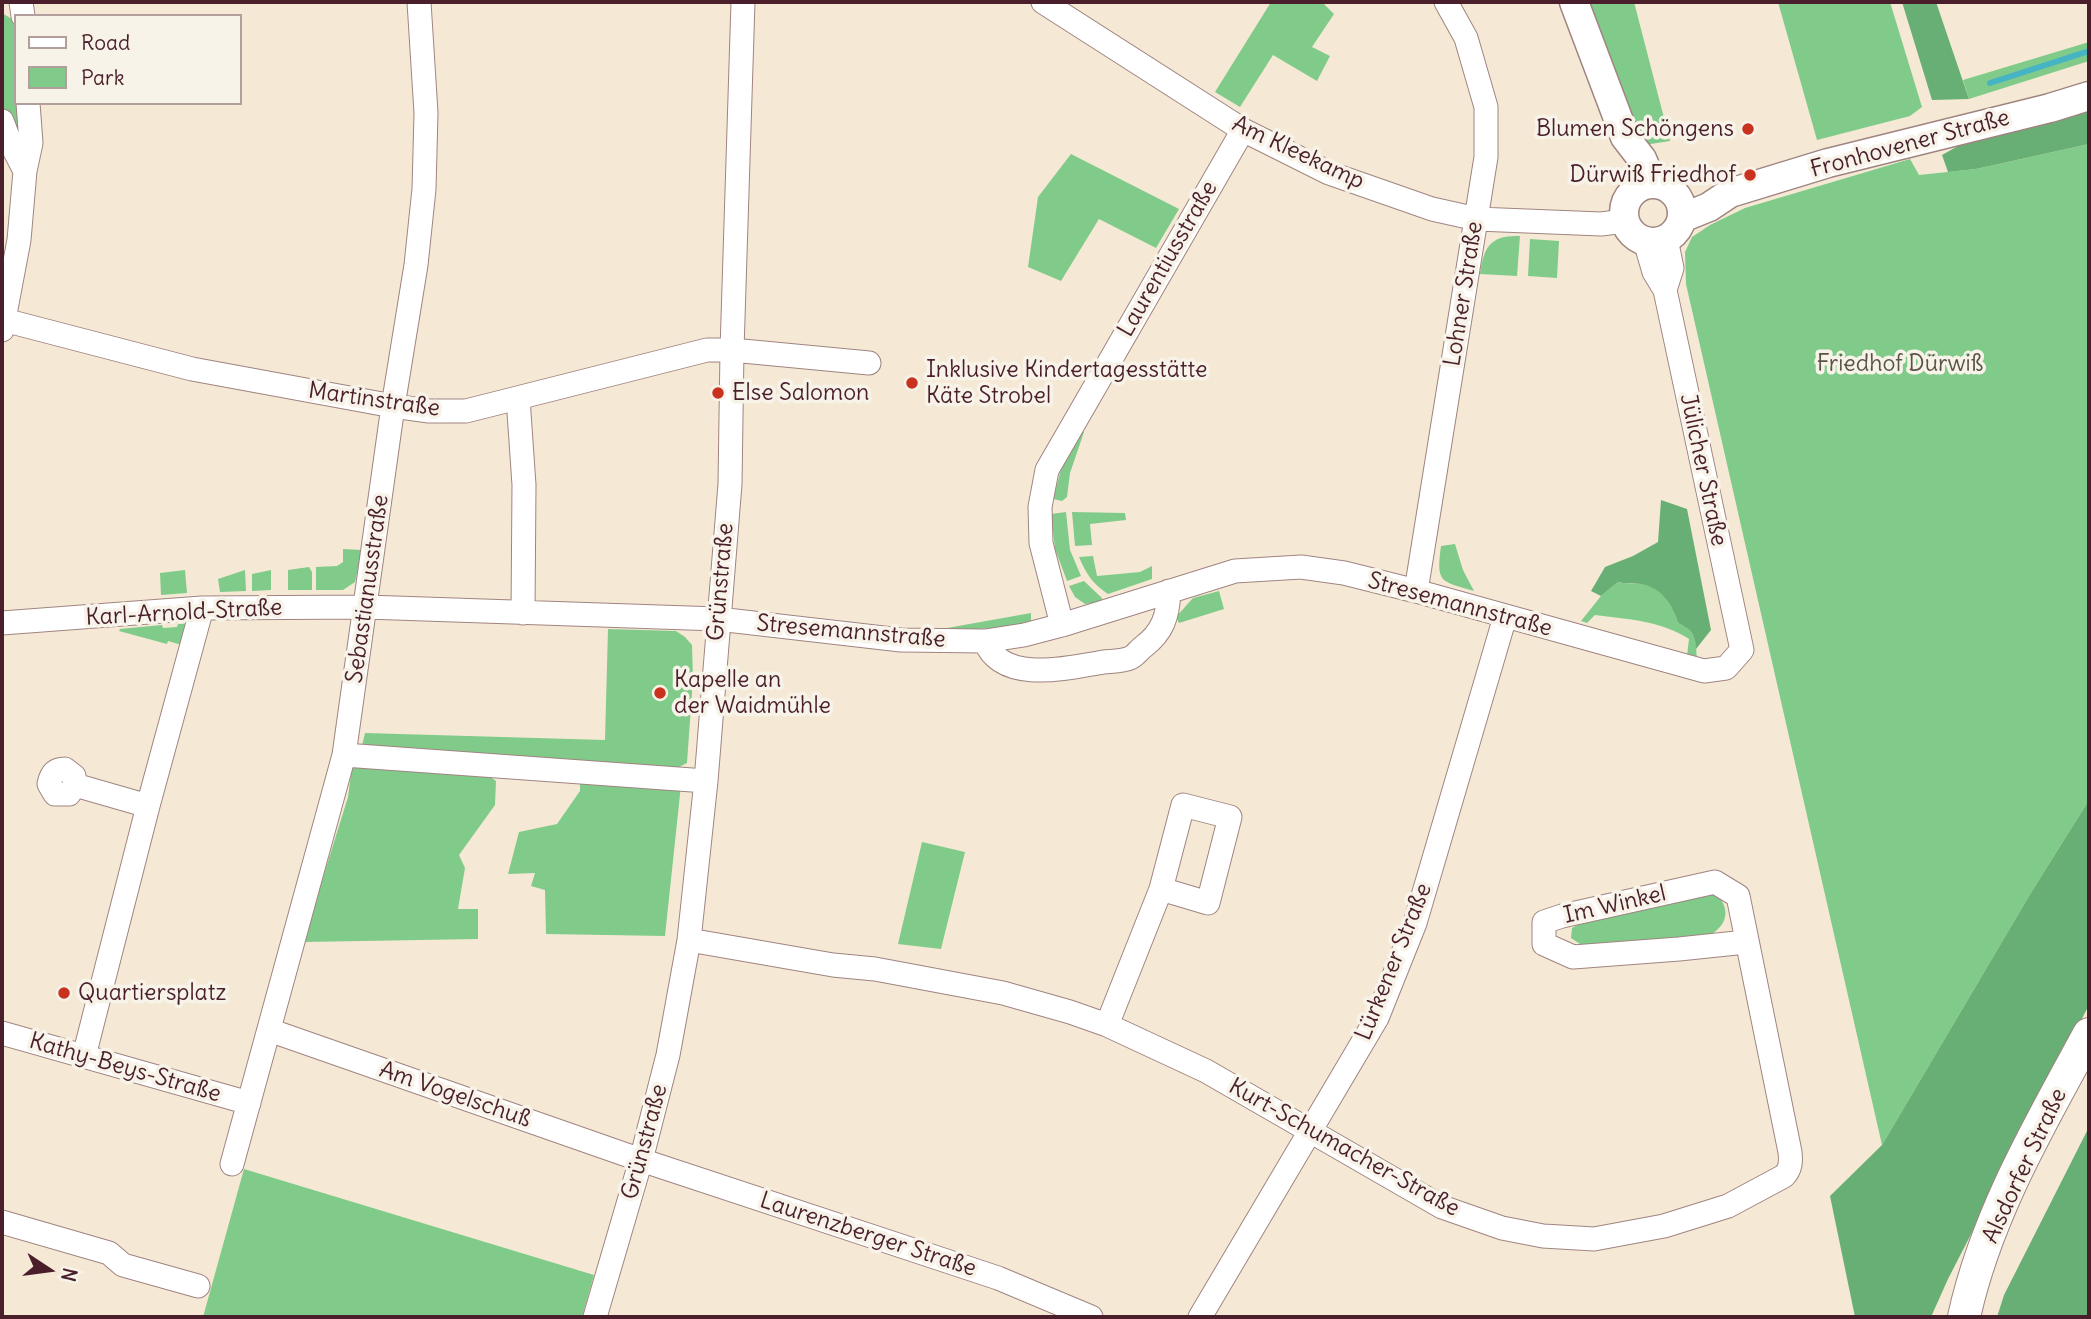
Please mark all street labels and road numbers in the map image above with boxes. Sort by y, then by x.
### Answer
street label: Fronhovener Straße [1807,104,2013,184]
street label: Am Kleekamp [1228,110,1368,196]
street label: Laurentiusstraße [1112,176,1224,342]
street label: Lohner Straße [1439,220,1489,368]
street label: Martinstraße [306,377,442,423]
street label: Jülicher Straße [1673,391,1733,549]
street label: Sebastianusstraße [341,493,395,685]
street label: Grünstraße [702,522,740,642]
street label: Stresemannstraße [1365,567,1555,643]
street label: Karl-Arnold-Straße [85,594,283,632]
street label: Stresemannstraße [755,610,947,654]
street label: Lürkener Straße [1350,879,1438,1045]
street label: Im Winkel [1561,880,1669,930]
street label: Kathy-Beys-Straße [26,1027,224,1109]
street label: Am Vogelschuß [376,1056,534,1134]
street label: Kurt-Schumacher-Straße [1224,1073,1464,1223]
street label: Grünstraße [616,1081,674,1203]
street label: Alsdorfer Straße [1977,1084,2073,1248]
street label: Laurenzberger Straße [756,1187,980,1283]

